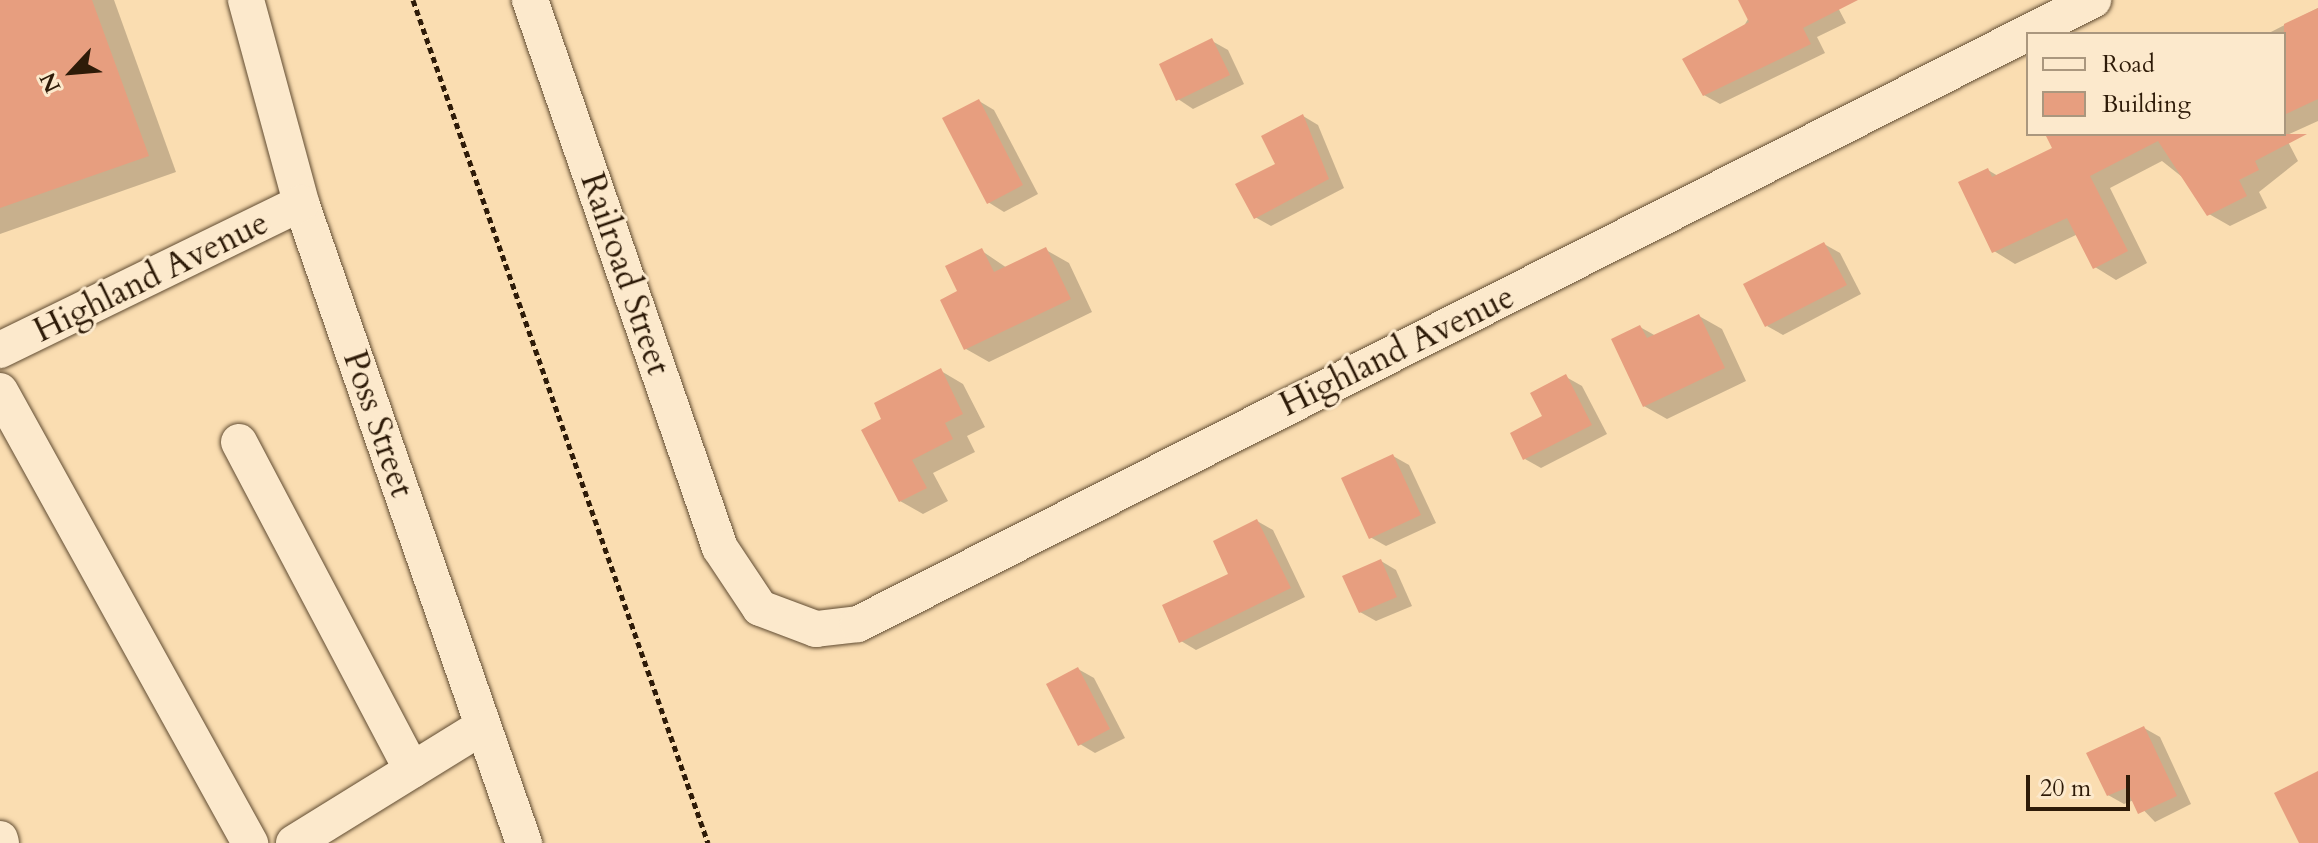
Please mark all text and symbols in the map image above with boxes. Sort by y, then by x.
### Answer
north arrow [32,32,112,112]
legend [2026,32,2286,136]
text: Road [2102,48,2155,81]
text: N [33,67,68,98]
text: Building [2102,88,2191,121]
street label: Railroad Street [571,168,679,380]
street label: Highland Avenue [27,203,275,351]
street label: Highland Avenue [1273,277,1521,425]
street label: Poss Street [334,345,422,503]
scale bar [2030,759,2134,809]
text: 20 m [2040,772,2091,805]

